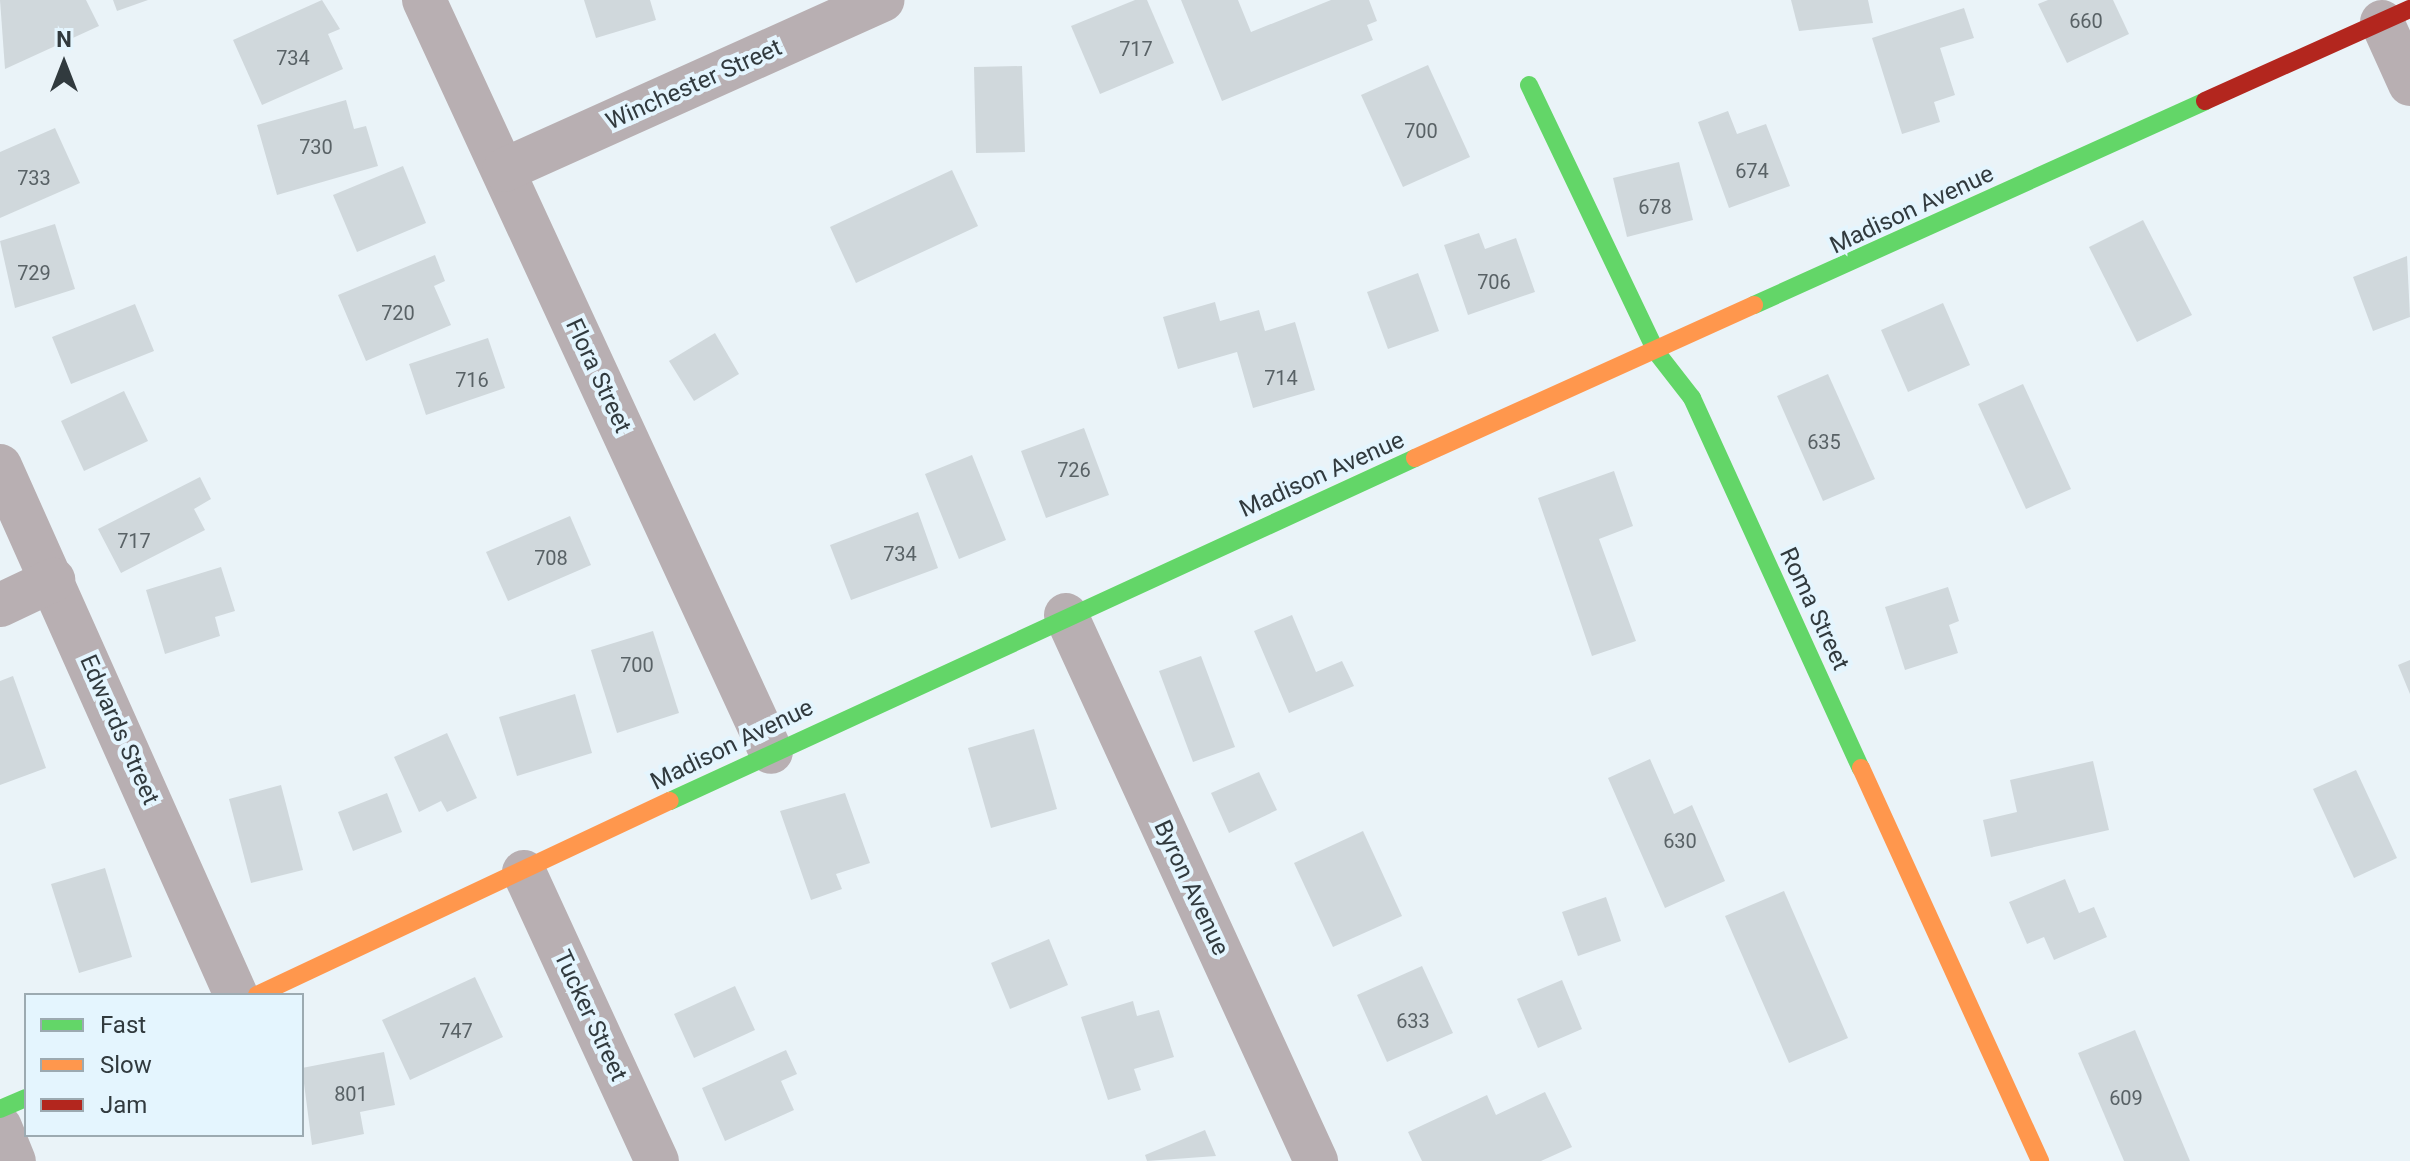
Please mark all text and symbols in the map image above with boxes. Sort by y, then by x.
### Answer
house number: 660 [2069,9,2103,33]
north arrow [24,24,104,104]
text: N [56,27,72,52]
street label: Winchester Street [602,33,786,137]
house number: 717 [1119,37,1153,61]
house number: 734 [276,46,310,70]
house number: 700 [1404,119,1438,143]
house number: 730 [299,135,333,159]
house number: 674 [1735,159,1769,183]
street label: Madison Avenue [1826,160,1998,260]
house number: 733 [17,166,51,190]
house number: 678 [1638,195,1672,219]
house number: 729 [17,261,51,285]
house number: 706 [1477,270,1511,294]
house number: 720 [381,301,415,325]
street label: Flora Street [559,314,637,438]
house number: 714 [1264,366,1298,390]
house number: 716 [455,368,489,392]
street label: Madison Avenue [1235,426,1409,524]
house number: 635 [1807,430,1841,454]
house number: 726 [1057,458,1091,482]
house number: 717 [117,529,151,553]
house number: 734 [883,542,917,566]
street label: Roma Street [1773,543,1855,675]
house number: 708 [534,546,568,570]
street label: Edwards Street [73,651,165,809]
house number: 700 [620,653,654,677]
street label: Madison Avenue [646,693,818,797]
street label: Byron Avenue [1147,816,1235,960]
house number: 630 [1663,829,1697,853]
street label: Tucker Street [547,946,633,1086]
legend [24,993,304,1137]
house number: 633 [1396,1009,1430,1033]
text: Fast [100,1011,146,1039]
house number: 747 [439,1019,473,1043]
text: Slow [100,1051,152,1079]
house number: 801 [334,1082,368,1106]
house number: 609 [2109,1086,2143,1110]
text: Jam [100,1091,147,1119]

